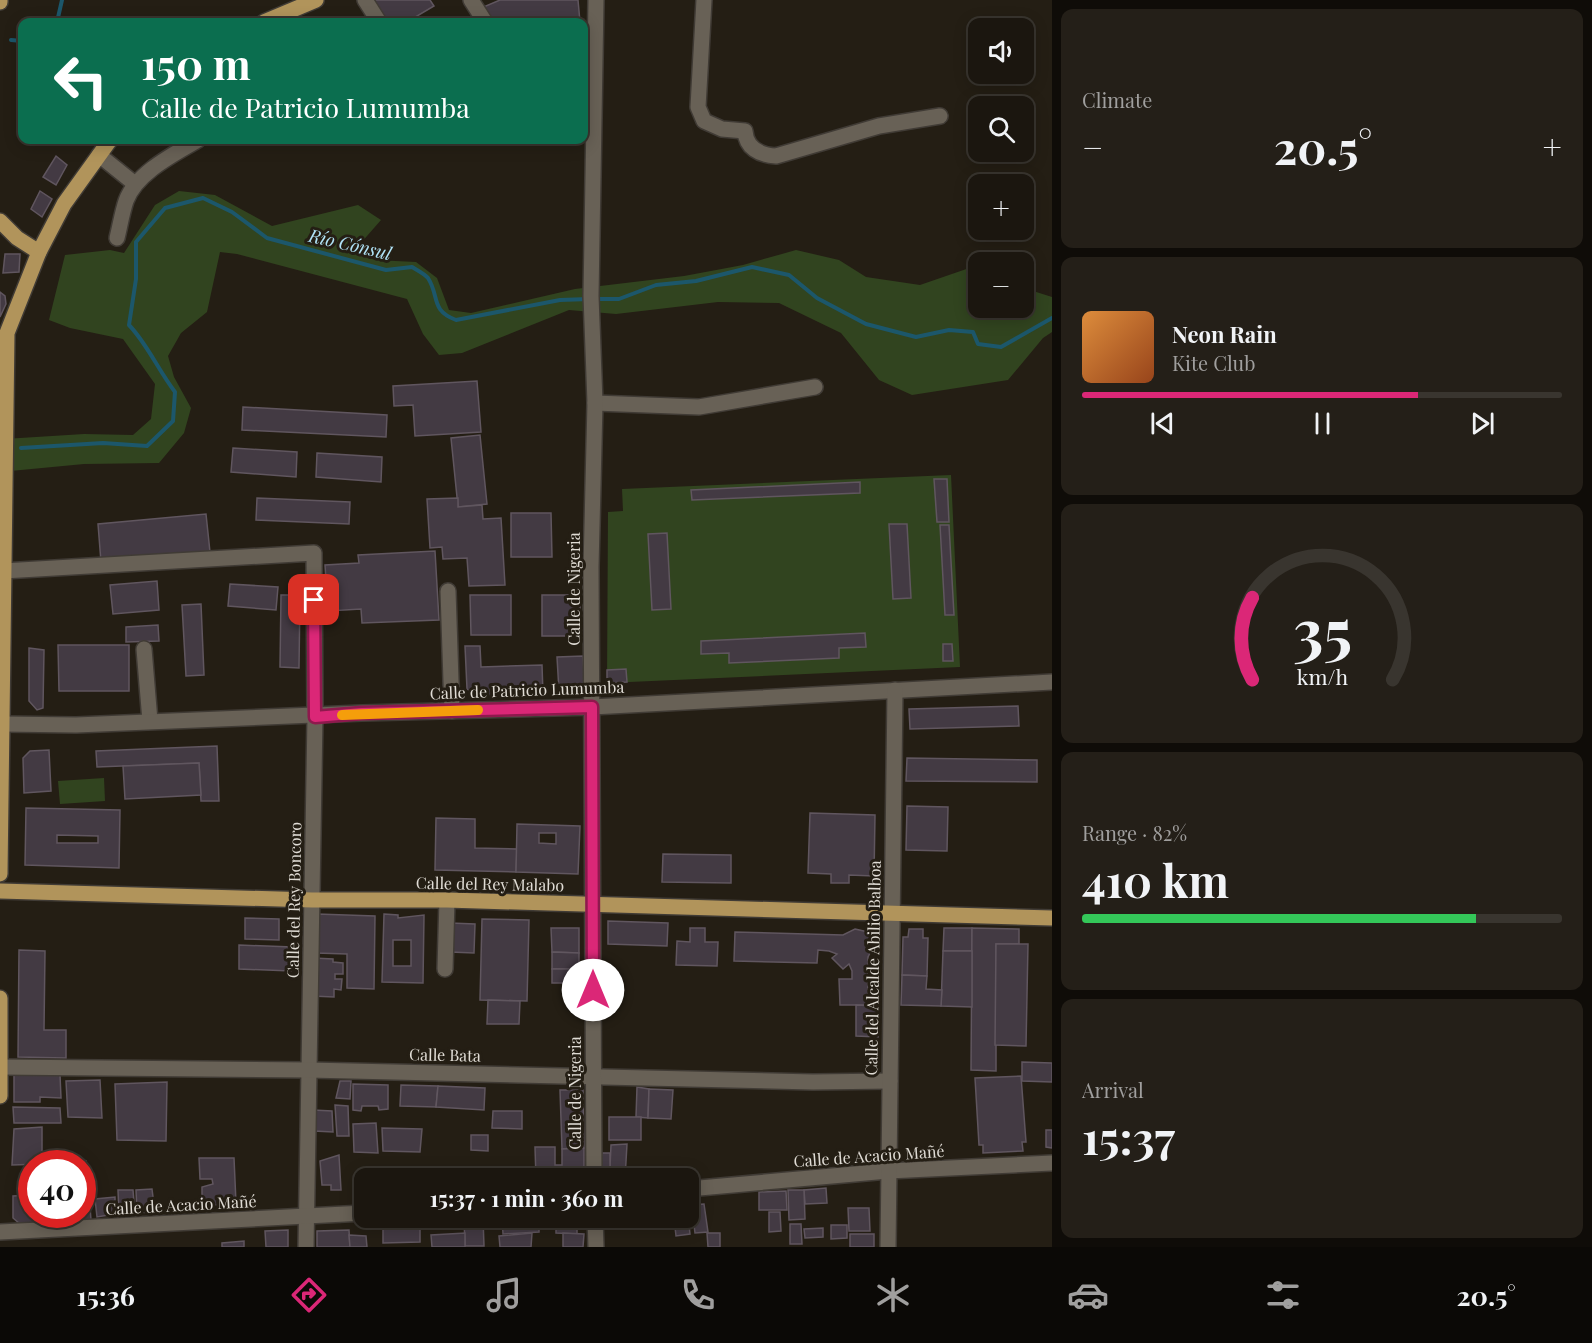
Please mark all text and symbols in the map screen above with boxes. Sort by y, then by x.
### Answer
map controls [968,18,1034,318]
button: sound [968,18,1034,84]
text: 150 m [141,35,251,91]
icon: left [42,42,120,120]
text: Climate [1082,86,1152,113]
text: Calle de Patricio Lumumba [141,89,470,125]
button: search [968,96,1034,162]
text: 20.5° [1274,116,1372,176]
text: − [1082,124,1103,168]
text: + [1543,124,1562,168]
button: + [968,174,1034,240]
water label: Río Cónsul [306,223,395,265]
button: − [968,252,1034,318]
text: Neon Rain [1172,319,1277,349]
text: Kite Club [1172,349,1256,376]
icon: previous [1146,407,1179,440]
icon: pause [1306,407,1339,440]
icon: next [1466,407,1499,440]
street label: Calle de Nigeria [563,532,584,646]
pin [288,574,339,625]
icon: arrive [297,583,330,616]
text: 35 [1292,587,1352,671]
text: km/h [1296,663,1348,691]
street label: Calle de Patricio Lumumba [429,676,625,703]
text: Range · 82% [1082,819,1187,846]
street label: Calle del Rey Boncoro [282,821,305,978]
text: 410 km [1082,849,1229,909]
street label: Calle del Alcalde Abilio Balboa [860,860,885,1076]
street label: Calle del Rey Malabo [416,872,564,895]
position arrow [561,958,625,1022]
street label: Calle de Nigeria [564,1036,585,1150]
street label: Calle Bata [409,1043,481,1066]
text: Arrival [1082,1076,1144,1103]
text: 15:37 [1082,1106,1175,1166]
street label: Calle de Acacio Mañé [793,1140,945,1171]
speed limit sign: 40 [18,1150,96,1228]
text: 15:37 · 1 min · 360 m [430,1183,623,1213]
street label: Calle de Acacio Mañé [105,1190,257,1219]
icon: directions [288,1274,330,1316]
icon: music [483,1274,525,1316]
icon: phone [677,1274,719,1316]
icon: climate [872,1274,914,1316]
icon: car [1067,1274,1109,1316]
icon: filters [1262,1274,1304,1316]
text: 15:36 [76,1277,135,1313]
text: 20.5° [1456,1277,1516,1313]

